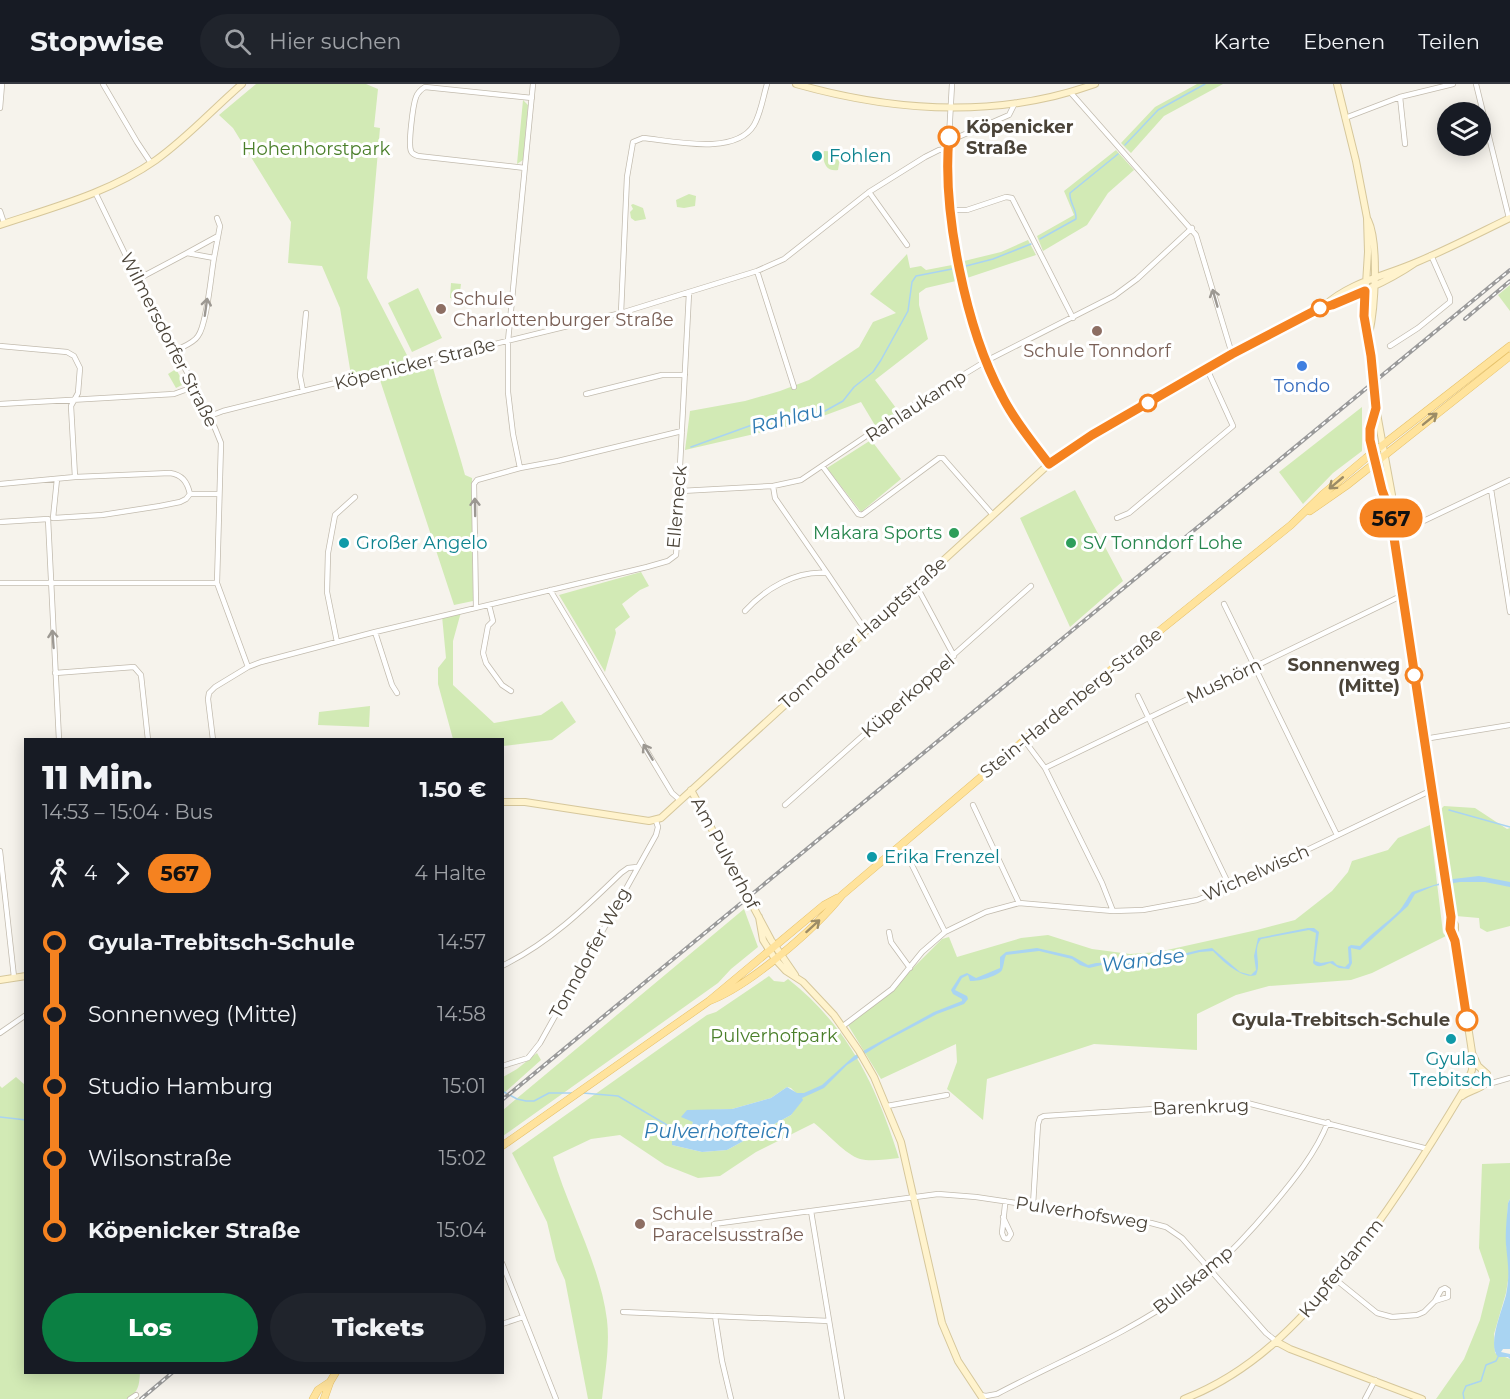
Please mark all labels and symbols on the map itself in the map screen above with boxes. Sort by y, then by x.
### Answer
place label: Köpenicker Straße [966,116,1074,159]
marker: Köpenicker Straße [938,126,960,148]
park label: Hohenhorstpark [242,138,390,160]
place label: Fohlen [829,145,891,167]
marker: Fohlen [810,149,824,163]
street label: Wilmersdorfer Straße [115,249,223,431]
place label: Schule Charlottenburger Straße [453,288,674,331]
one-way arrow [1209,289,1220,308]
one-way arrow [200,298,211,318]
unlabelled marker [1311,299,1329,317]
marker: Schule Charlottenburger Straße [434,302,448,316]
marker: Schule Tonndorf [1090,324,1104,338]
street label: Köpenicker Straße [332,333,498,395]
place label: Schule Tonndorf [1023,340,1172,362]
marker: Tondo [1295,359,1309,373]
street label: Rahlaukamp [861,365,971,447]
place label: Tondo [1274,375,1330,397]
unlabelled marker [1139,394,1157,412]
water label: Rahlau [748,397,826,439]
one-way arrow [1422,413,1438,426]
street label: Ellerneck [662,464,692,550]
one-way arrow [1328,476,1344,489]
one-way arrow [469,498,480,518]
line badge: 567 [1356,498,1426,538]
place label: Makara Sports [813,522,942,544]
marker: Makara Sports [947,526,961,540]
place label: Großer Angelo [356,532,487,554]
place label: SV Tonndorf Lohe [1083,532,1243,554]
marker: Großer Angelo [337,536,351,550]
marker: SV Tonndorf Lohe [1064,536,1078,550]
street label: Tonndorfer Hauptstraße [775,552,951,714]
street label: Stein-Hardenberg-Straße [976,623,1166,783]
one-way arrow [48,630,59,650]
street label: Küperkoppel [857,649,959,743]
street label: Mushörn [1183,653,1265,709]
place label: Sonnenweg (Mitte) [1288,654,1400,697]
marker: Sonnenweg (Mitte) [1405,666,1423,684]
one-way arrow [641,744,653,761]
street label: Am Pulverhof [686,793,764,914]
street label: Wichelwisch [1199,840,1313,906]
place label: Erika Frenzel [884,846,1000,868]
marker: Erika Frenzel [865,850,879,864]
street label: Tonndorfer Weg [545,884,635,1022]
one-way arrow [805,919,820,933]
water label: Wandse [1100,943,1186,977]
place label: Gyula-Trebitsch-Schule [1232,1009,1450,1031]
marker: Gyula-Trebitsch-Schule [1456,1009,1478,1031]
park label: Pulverhofpark [710,1025,838,1047]
marker: Gyula Trebitsch [1444,1032,1458,1046]
place label: Gyula Trebitsch [1409,1048,1493,1091]
street label: Barenkrug [1152,1094,1250,1120]
water label: Pulverhofteich [644,1119,790,1143]
street label: Pulverhofsweg [1014,1192,1150,1234]
place label: Schule Paracelsusstraße [652,1203,804,1246]
street label: Kupferdamm [1294,1214,1388,1322]
marker: Schule Paracelsusstraße [633,1217,647,1231]
street label: Bullskamp [1149,1241,1237,1319]

